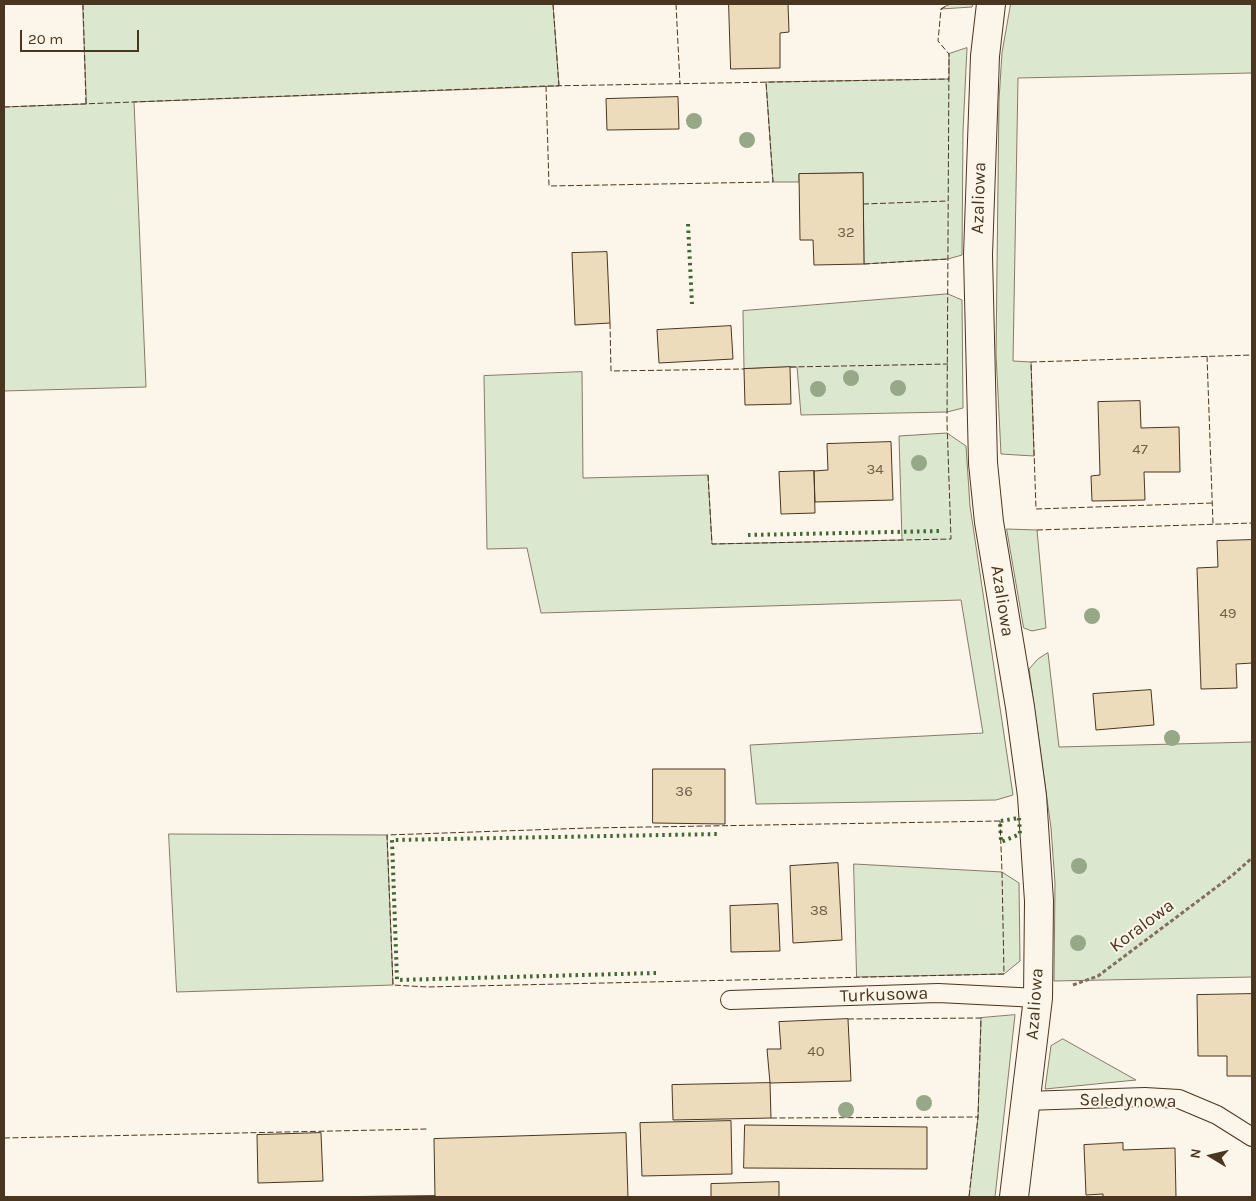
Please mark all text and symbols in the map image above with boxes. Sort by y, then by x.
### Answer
scale bar [22,20,141,52]
text: 20 m [28,30,63,48]
street label: Azaliowa [967,162,991,234]
house number: 32 [837,224,855,242]
house number: 47 [1132,441,1148,459]
house number: 34 [866,461,884,479]
street label: Azaliowa [986,564,1018,638]
house number: 49 [1219,605,1237,623]
house number: 36 [675,783,693,801]
street label: Koralowa [1106,895,1178,957]
house number: 38 [810,902,828,920]
street label: Azaliowa [1022,967,1048,1041]
street label: Turkusowa [839,983,929,1007]
house number: 40 [807,1043,825,1061]
street label: Seledynowa [1079,1089,1177,1113]
north arrow [1186,1131,1236,1181]
text: N [1187,1147,1205,1160]

